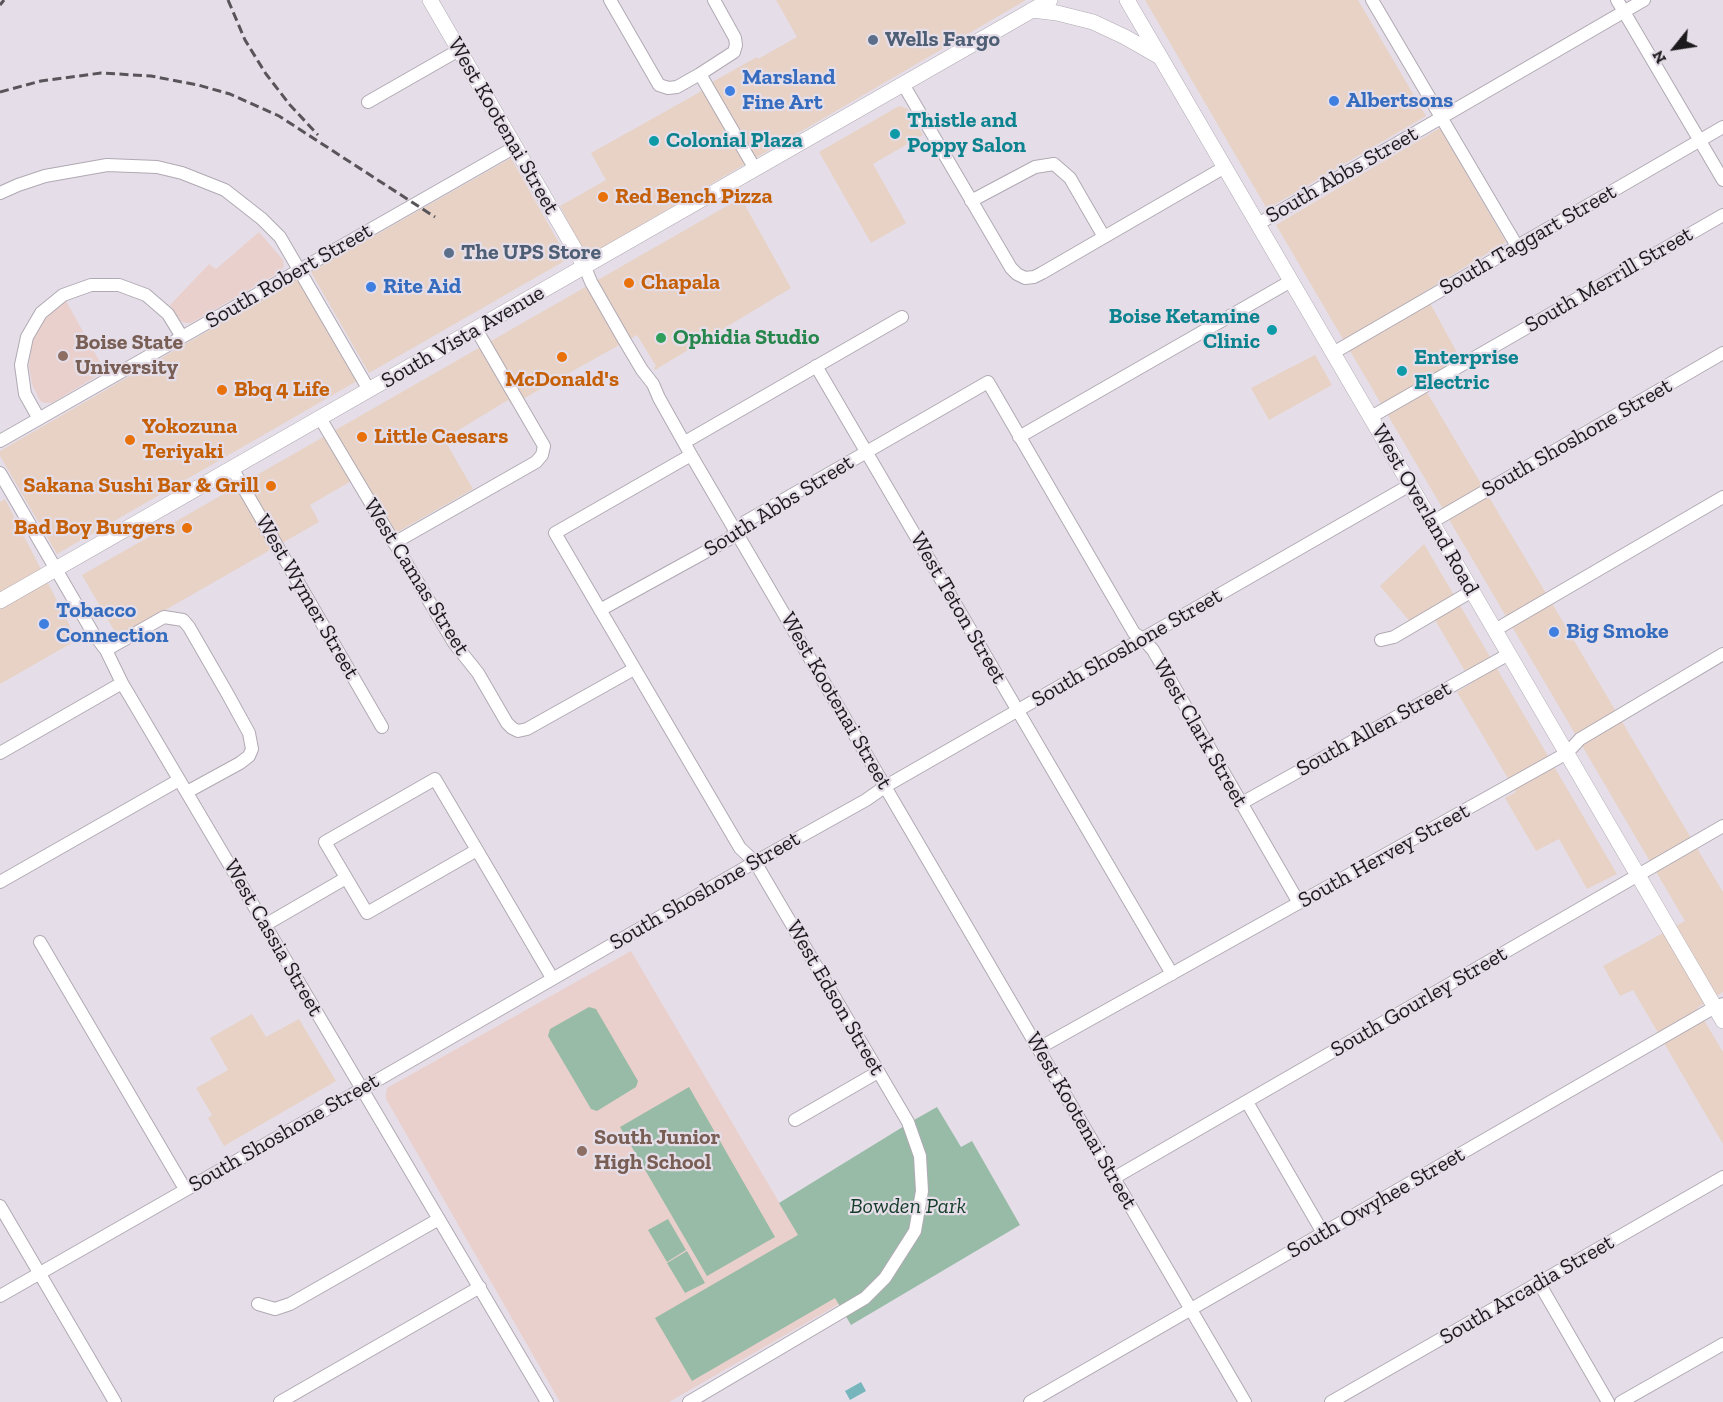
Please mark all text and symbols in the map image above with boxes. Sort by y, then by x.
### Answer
north arrow [1645,18,1705,78]
place label: Wells Fargo [885,27,1000,53]
street label: West Kootenai Street [442,33,564,219]
marker: Wells Fargo [866,33,880,47]
text: N [1648,47,1670,67]
place label: Marsland Fine Art [742,65,836,116]
marker: Marsland Fine Art [723,84,737,98]
place label: Albertsons [1346,88,1453,114]
marker: Albertsons [1327,94,1341,108]
place label: Thistle and Poppy Salon [907,108,1026,160]
street label: South Abbs Street [1261,121,1423,229]
marker: Thistle and Poppy Salon [888,127,902,141]
place label: Colonial Plaza [666,128,803,154]
marker: Colonial Plaza [647,134,661,148]
street label: South Taggart Street [1435,179,1621,301]
place label: Red Bench Pizza [615,184,773,210]
marker: Red Bench Pizza [596,190,610,204]
street label: South Robert Street [201,218,377,334]
street label: South Merrill Street [1520,221,1698,339]
place label: The UPS Store [461,240,601,266]
marker: The UPS Store [442,246,456,260]
place label: Chapala [641,270,720,296]
place label: Rite Aid [383,274,461,300]
marker: Chapala [622,276,636,290]
marker: Rite Aid [364,280,378,294]
street label: South Vista Avenue [377,280,549,394]
place label: Boise Ketamine Clinic [1109,304,1260,356]
marker: Boise Ketamine Clinic [1265,323,1279,337]
place label: Ophidia Studio [673,325,819,351]
place label: Boise State University [75,330,183,382]
marker: Ophidia Studio [654,331,668,345]
place label: Enterprise Electric [1414,345,1519,396]
marker: Boise State University [56,349,70,363]
marker: McDonald's [555,350,569,364]
marker: Enterprise Electric [1395,364,1409,378]
place label: McDonald's [505,367,619,393]
street label: South Shoshone Street [1477,373,1677,503]
place label: Bbq 4 Life [234,377,330,403]
marker: Bbq 4 Life [215,383,229,397]
place label: Yokozuna Teriyaki [142,414,237,466]
street label: West Overland Road [1365,420,1485,600]
place label: Little Caesars [374,424,508,450]
marker: Little Caesars [355,430,369,444]
marker: Yokozuna Teriyaki [123,433,137,447]
street label: South Abbs Street [699,449,859,563]
place label: Sakana Sushi Bar & Grill [23,473,259,499]
marker: Sakana Sushi Bar & Grill [264,479,278,493]
street label: West Camas Street [357,494,475,660]
street label: West Wymer Street [249,510,365,684]
place label: Bad Boy Burgers [14,515,175,541]
marker: Bad Boy Burgers [180,521,194,535]
street label: West Teton Street [904,528,1012,688]
street label: South Shoshone Street [1027,583,1227,713]
place label: Tobacco Connection [56,598,169,650]
street label: West Kootenai Street [775,608,897,794]
marker: Tobacco Connection [37,617,51,631]
place label: Big Smoke [1566,619,1669,645]
marker: Big Smoke [1547,625,1561,639]
street label: West Clark Street [1147,654,1253,812]
street label: South Allen Street [1292,676,1456,782]
street label: South Hervey Street [1294,798,1474,914]
street label: South Shoshone Street [605,826,805,956]
street label: West Cassia Street [217,855,329,1021]
street label: West Edson Street [780,916,890,1080]
street label: South Gourley Street [1326,941,1512,1063]
street label: West Kootenai Street [1020,1028,1142,1214]
street label: South Shoshone Street [184,1068,384,1198]
place label: South Junior High School [594,1125,720,1176]
street label: South Owyhee Street [1283,1141,1469,1265]
marker: South Junior High School [575,1144,589,1158]
park label: Bowden Park [850,1194,966,1220]
street label: South Arcadia Street [1435,1229,1619,1351]

